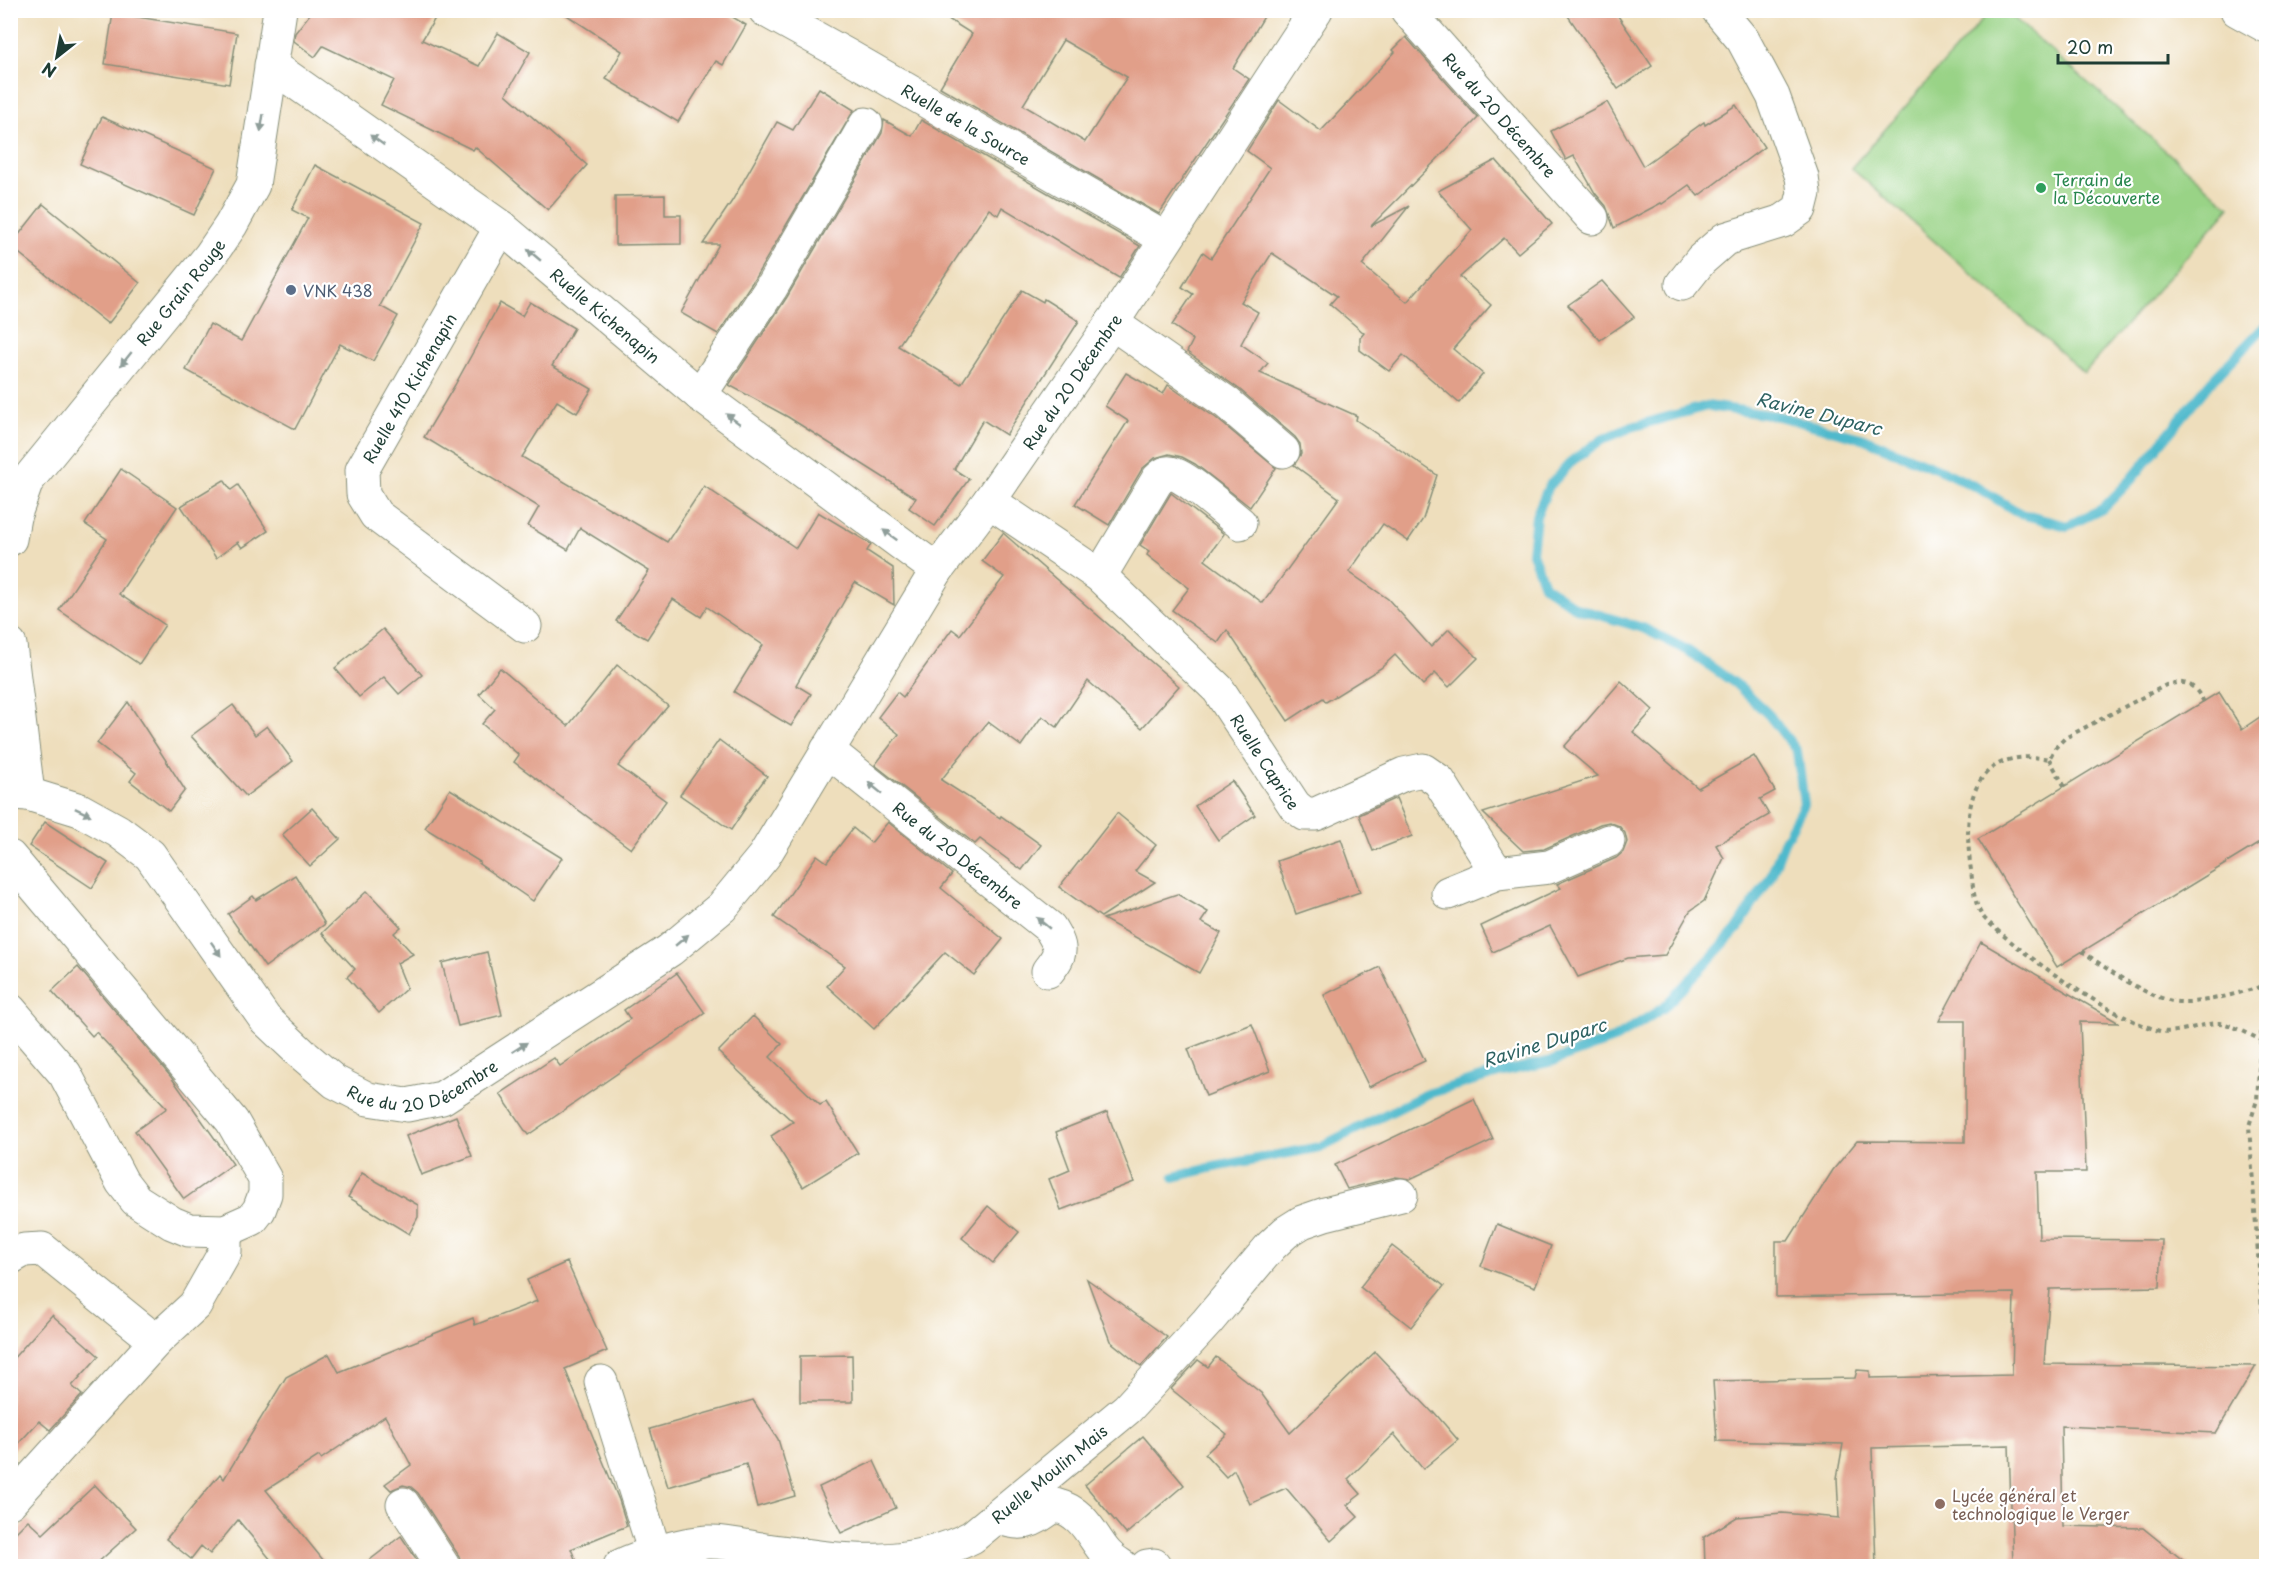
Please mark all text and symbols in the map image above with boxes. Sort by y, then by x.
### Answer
north arrow [27,27,87,87]
scale bar [2058,27,2168,65]
text: 20 m [2067,33,2113,60]
street label: Rue du 20 Décembre [1438,47,1562,183]
text: N [37,57,60,84]
street label: Ruelle de la Source [897,77,1035,171]
one-way arrow [258,113,267,132]
one-way arrow [370,134,386,146]
place label: Terrain de la Découverte [2053,167,2160,209]
marker: Terrain de la Découverte [2034,181,2048,195]
street label: Rue Grain Rouge [130,234,230,350]
one-way arrow [527,249,542,262]
street label: Ruelle Kichenapin [545,262,666,369]
place label: VNK 438 [303,278,373,302]
marker: VNK 438 [284,283,298,297]
street label: Ruelle 410 Kichenapin [356,308,462,468]
street label: Rue du 20 Décembre [1016,309,1127,454]
one-way arrow [119,351,132,367]
water label: Ravine Duparc [1754,384,1886,442]
one-way arrow [726,414,741,426]
one-way arrow [883,529,899,541]
street label: Ruelle Caprice [1225,709,1306,814]
one-way arrow [867,782,882,795]
street label: Rue du 20 Décembre [888,795,1029,914]
one-way arrow [75,808,92,817]
one-way arrow [1035,916,1051,929]
one-way arrow [674,933,690,946]
one-way arrow [210,941,222,957]
water label: Ravine Duparc [1479,1010,1611,1074]
one-way arrow [512,1042,528,1053]
street label: Rue du 20 Décembre [343,1053,502,1118]
street label: Ruelle Moulin Mais [985,1418,1112,1529]
place label: Lycée général et technologique le Verger [1952,1483,2129,1525]
marker: Lycée général et technologique le Verger [1933,1497,1947,1511]

